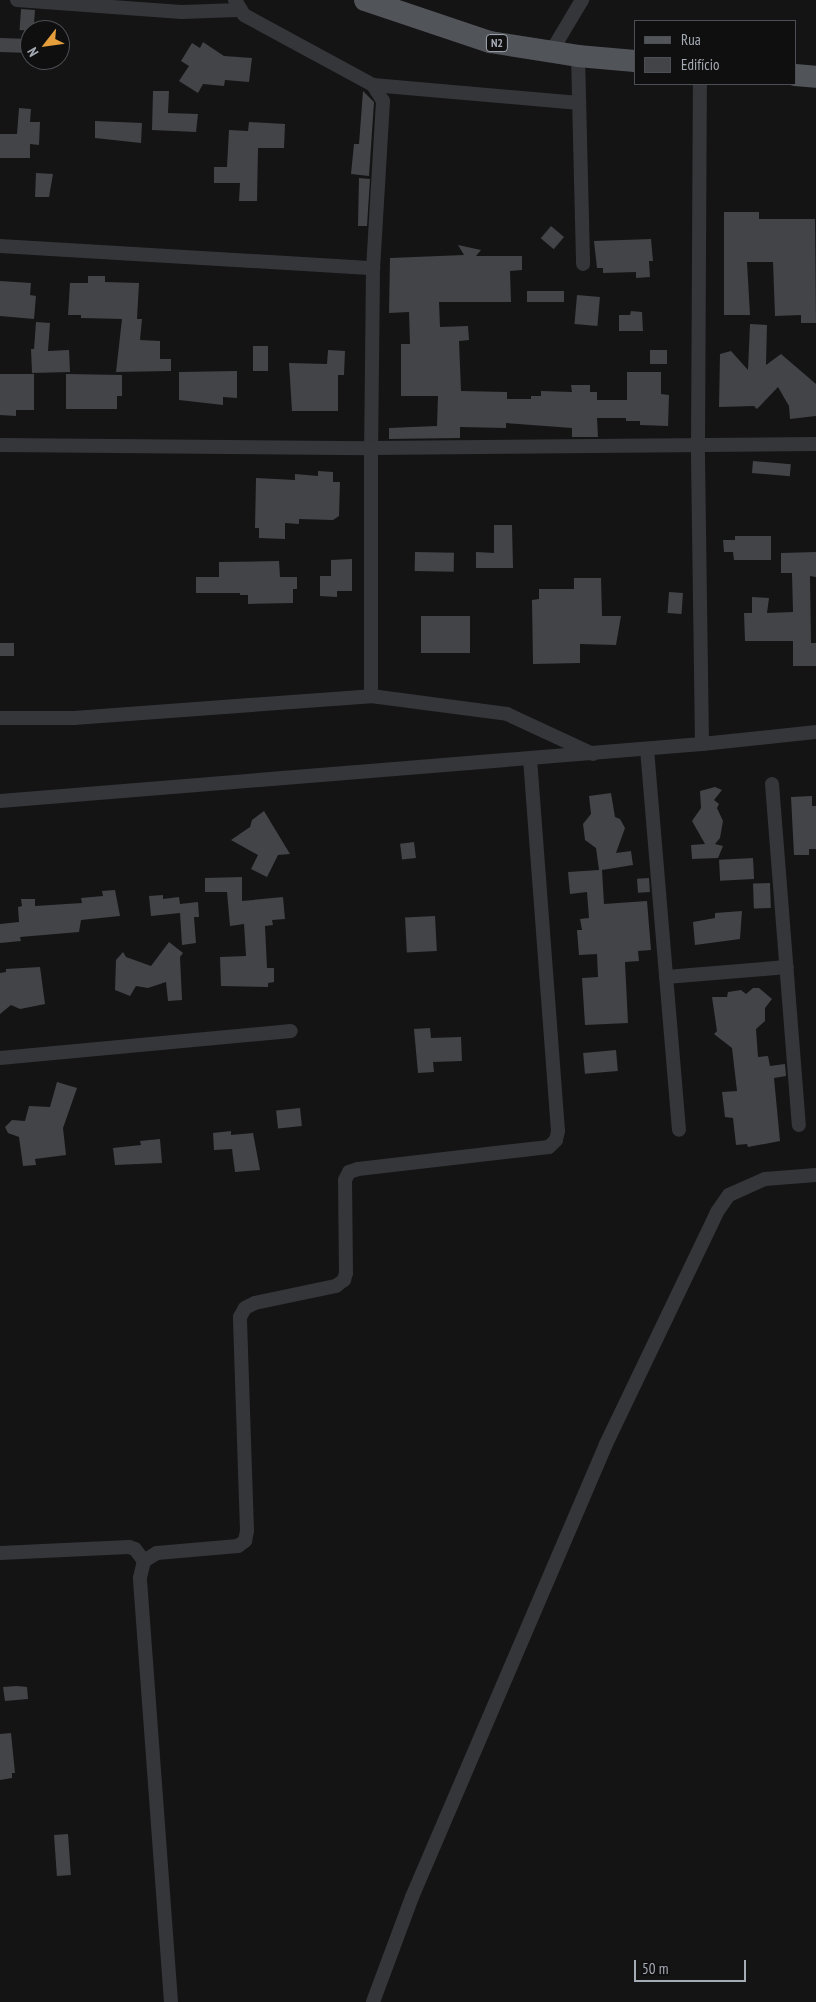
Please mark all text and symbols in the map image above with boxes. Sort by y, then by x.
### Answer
north arrow [20,20,70,70]
legend [634,20,796,85]
text: Rua [681,30,701,49]
road number: N2 [486,34,508,52]
text: N [23,44,43,60]
text: Edifício [681,55,719,74]
scale bar [636,1950,748,1982]
text: 50 m [642,1959,668,1978]

